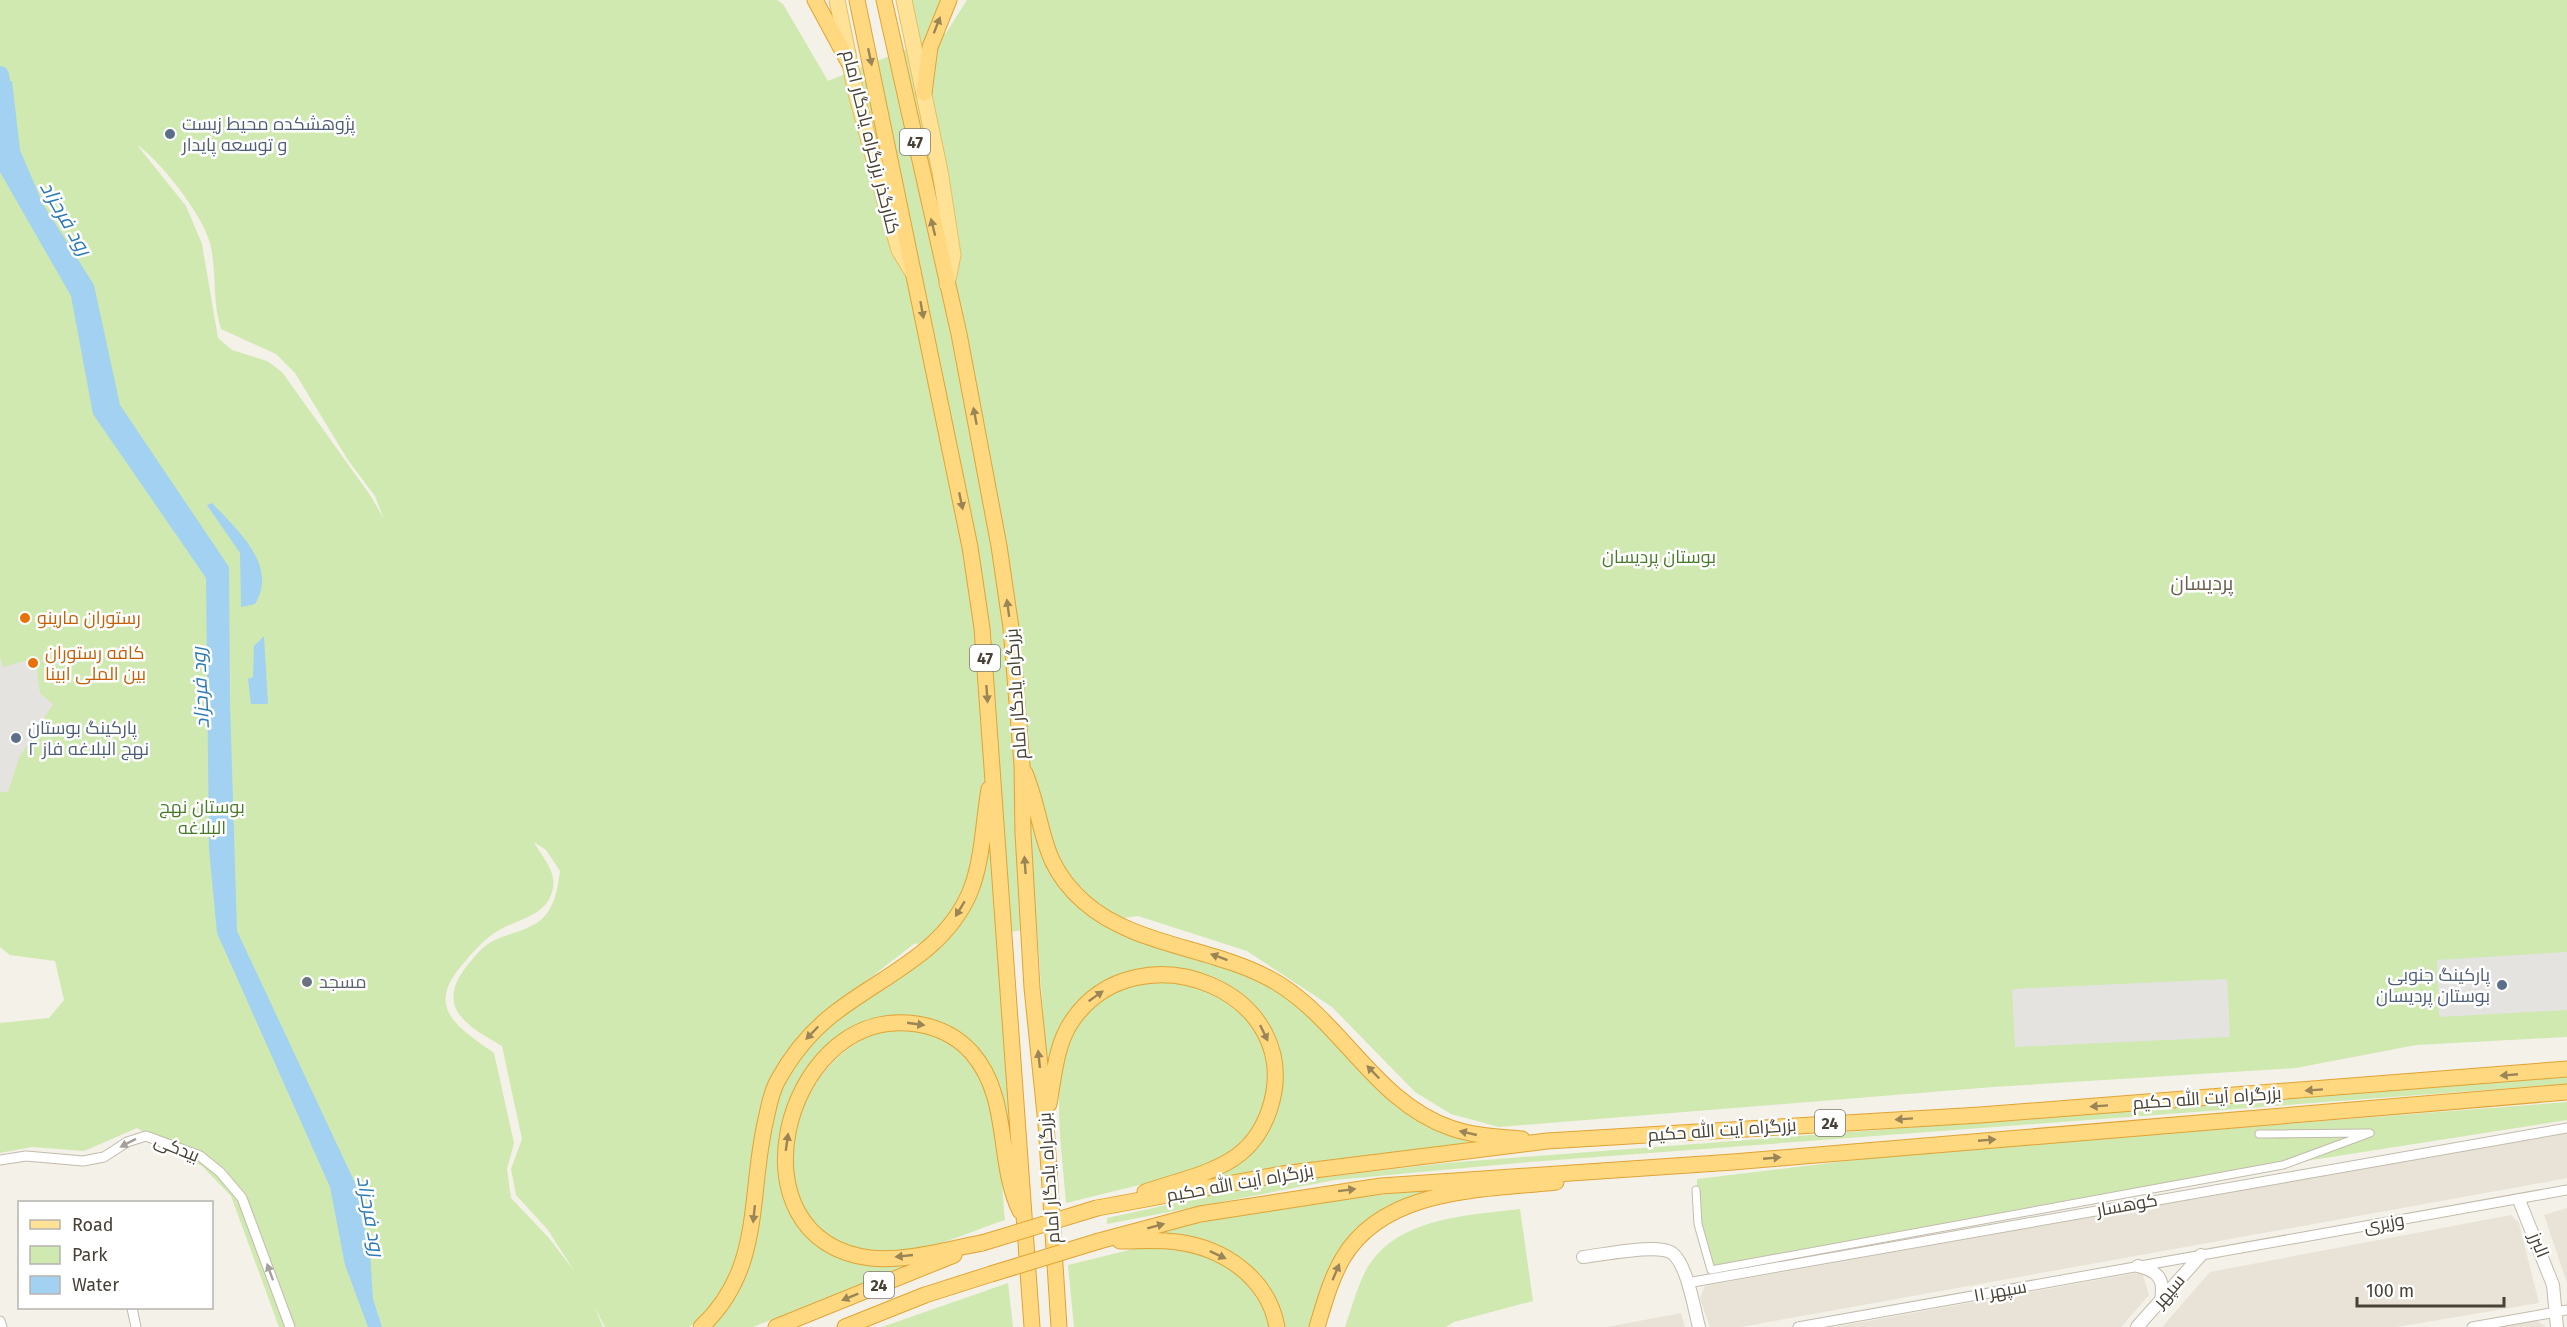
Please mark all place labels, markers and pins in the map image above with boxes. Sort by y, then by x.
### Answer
place label: پژوهشکده محیط زیست و توسعه پایدار [181,113,355,157]
marker: پژوهشکده محیط زیست و توسعه پایدار [163,127,177,141]
place label: رستوران مارینو [37,607,141,629]
marker: رستوران مارینو [18,611,32,625]
place label: کافه رستوران بین الملی ابینا [45,642,146,685]
marker: کافه رستوران بین الملی ابینا [26,656,40,670]
place label: پارکینگ بوستان نهج البلاغه فاز ۲ [28,717,149,761]
marker: پارکینگ بوستان نهج البلاغه فاز ۲ [9,731,23,745]
place label: پارکینگ جنوبی بوستان پردیسان [2376,964,2490,1008]
place label: مسجد [319,971,367,993]
marker: مسجد [300,975,314,989]
marker: پارکینگ جنوبی بوستان پردیسان [2495,978,2509,992]

